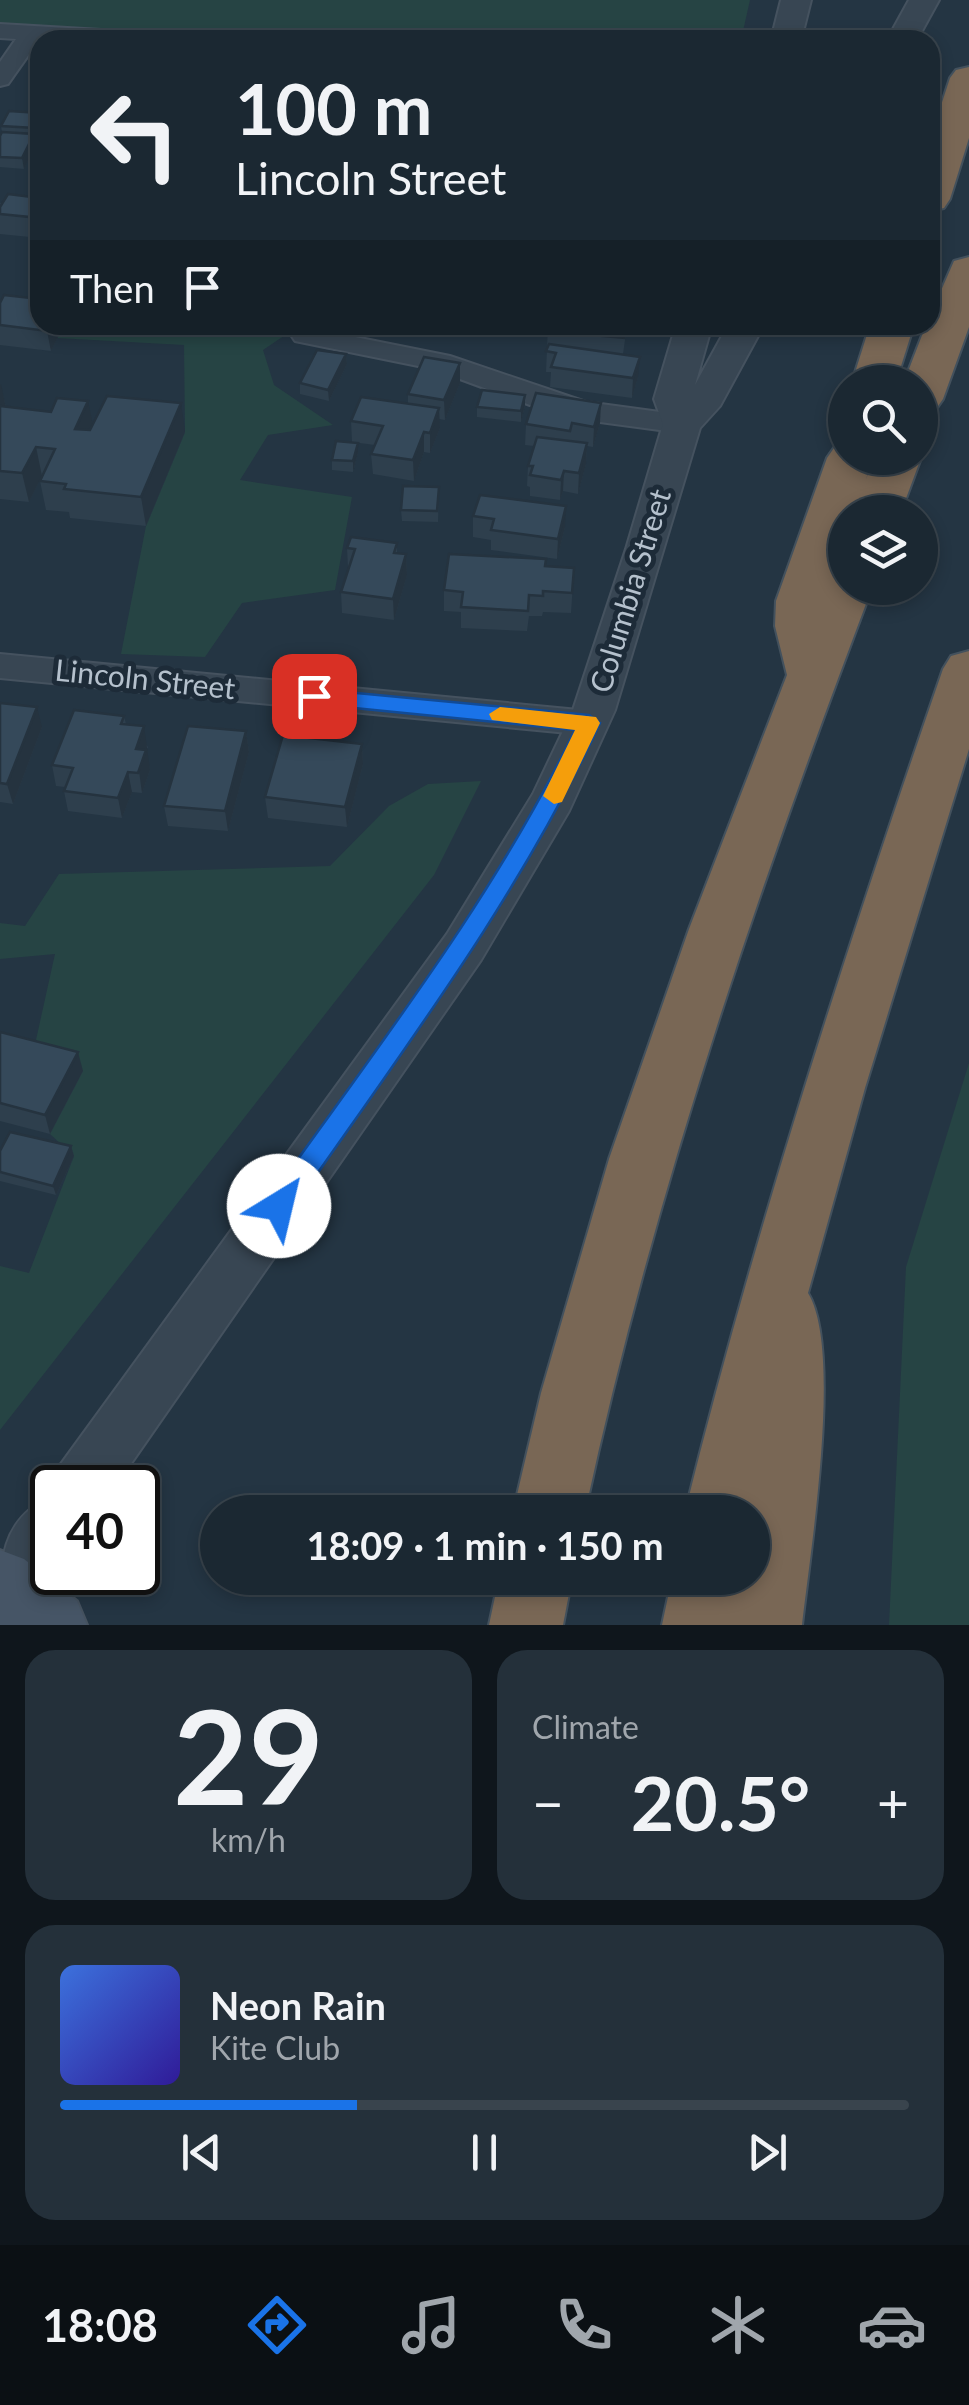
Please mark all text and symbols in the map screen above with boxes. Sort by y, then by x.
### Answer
text: 100 m [235,66,432,150]
icon: left [70,70,200,200]
text: Lincoln Street [235,151,506,205]
icon: arrive [175,260,230,315]
text: Then [70,265,155,311]
map controls [828,365,938,605]
button: search [828,365,938,475]
street label: Columbia Street [581,484,677,696]
button: layers [828,495,938,605]
street label: Lincoln Street [53,651,237,705]
pin [272,654,357,739]
icon: arrive [287,669,342,724]
position arrow [227,1154,331,1258]
speed limit sign: 40 [30,1465,160,1595]
text: 18:09 · 1 min · 150 m [306,1522,664,1568]
text: 29 [173,1677,324,1833]
text: Climate [532,1707,639,1746]
text: 20.5° [631,1757,810,1847]
text: − [532,1769,564,1835]
text: + [877,1769,909,1835]
text: km/h [211,1820,286,1859]
text: Neon Rain [210,1982,386,2028]
text: Kite Club [210,2028,340,2067]
icon: previous [174,2125,229,2180]
icon: pause [457,2125,512,2180]
icon: next [740,2125,795,2180]
icon: directions [242,2290,312,2360]
icon: music [396,2290,466,2360]
icon: phone [549,2290,619,2360]
icon: climate [703,2290,773,2360]
icon: car [857,2290,927,2360]
text: 18:08 [42,2298,158,2352]

